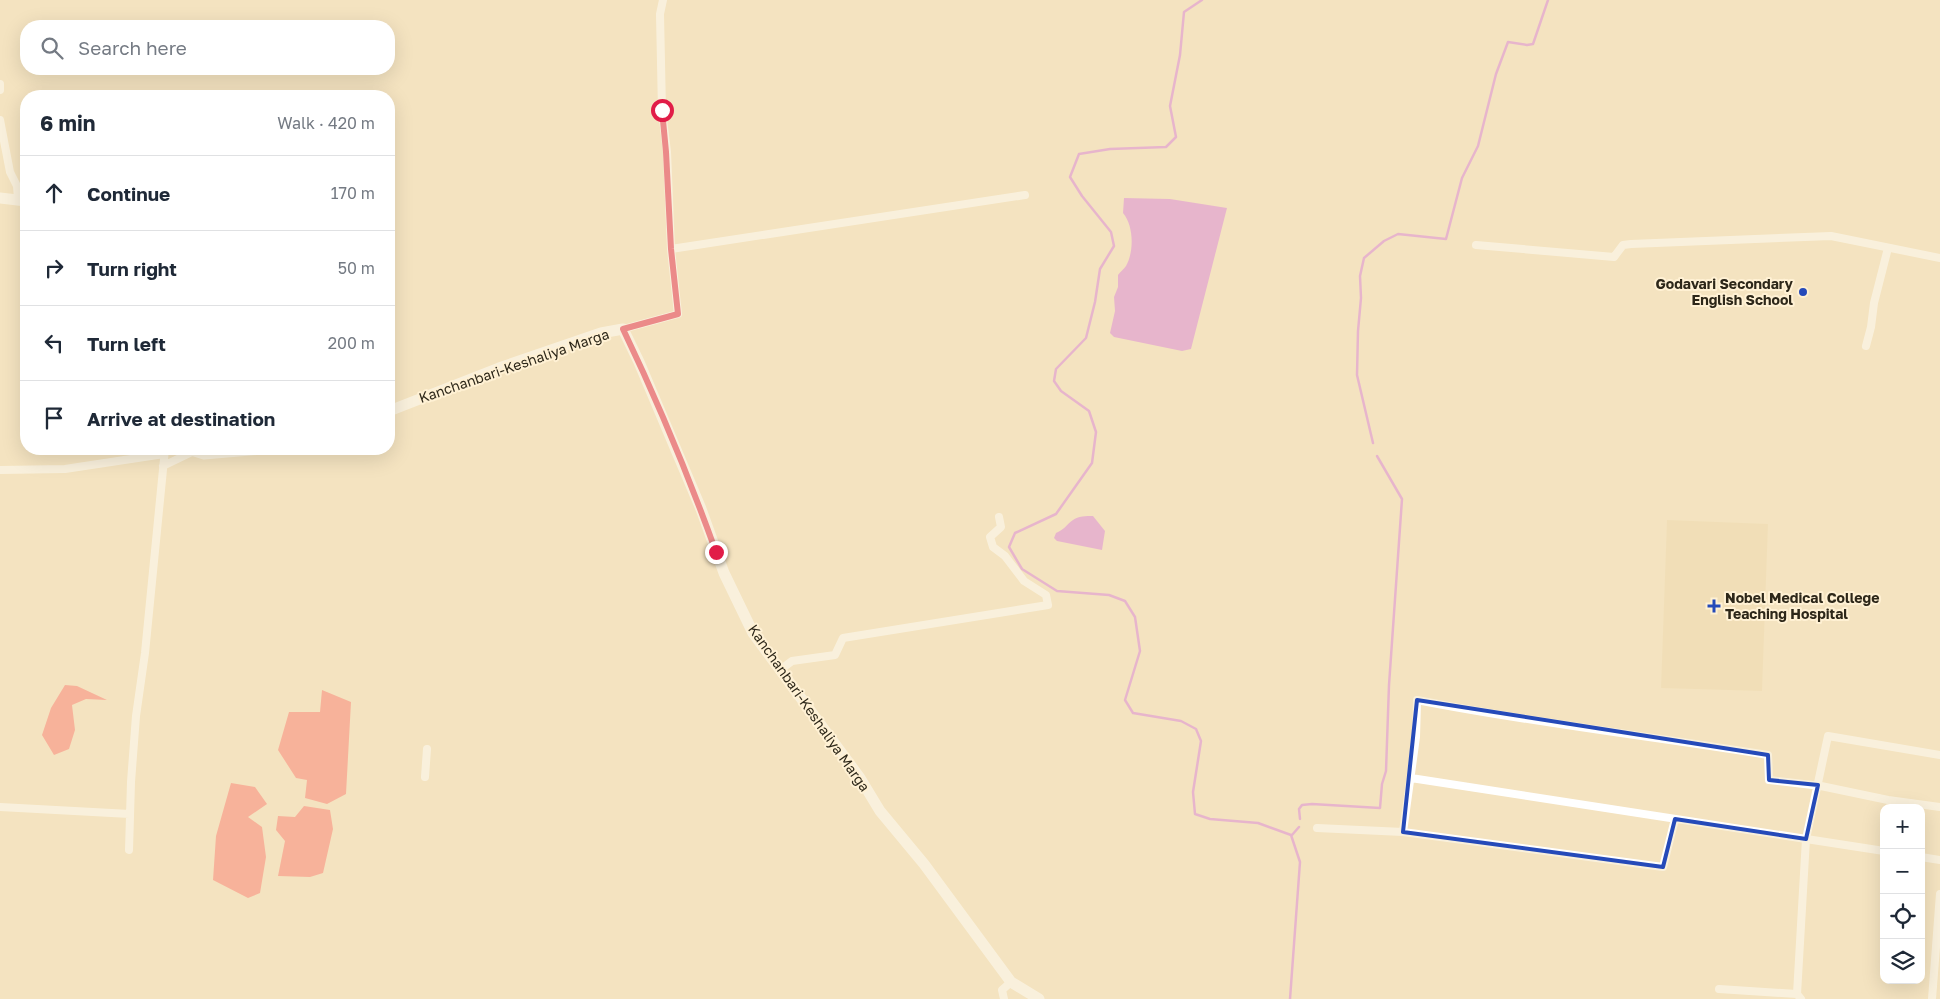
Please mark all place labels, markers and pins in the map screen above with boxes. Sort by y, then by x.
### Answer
place label: Godavari Secondary English School [1655,275,1794,308]
marker: Godavari Secondary English School [1797,286,1809,298]
place label: Nobel Medical College Teaching Hospital [1725,589,1879,622]
marker: Nobel Medical College Teaching Hospital [1707,599,1721,613]

